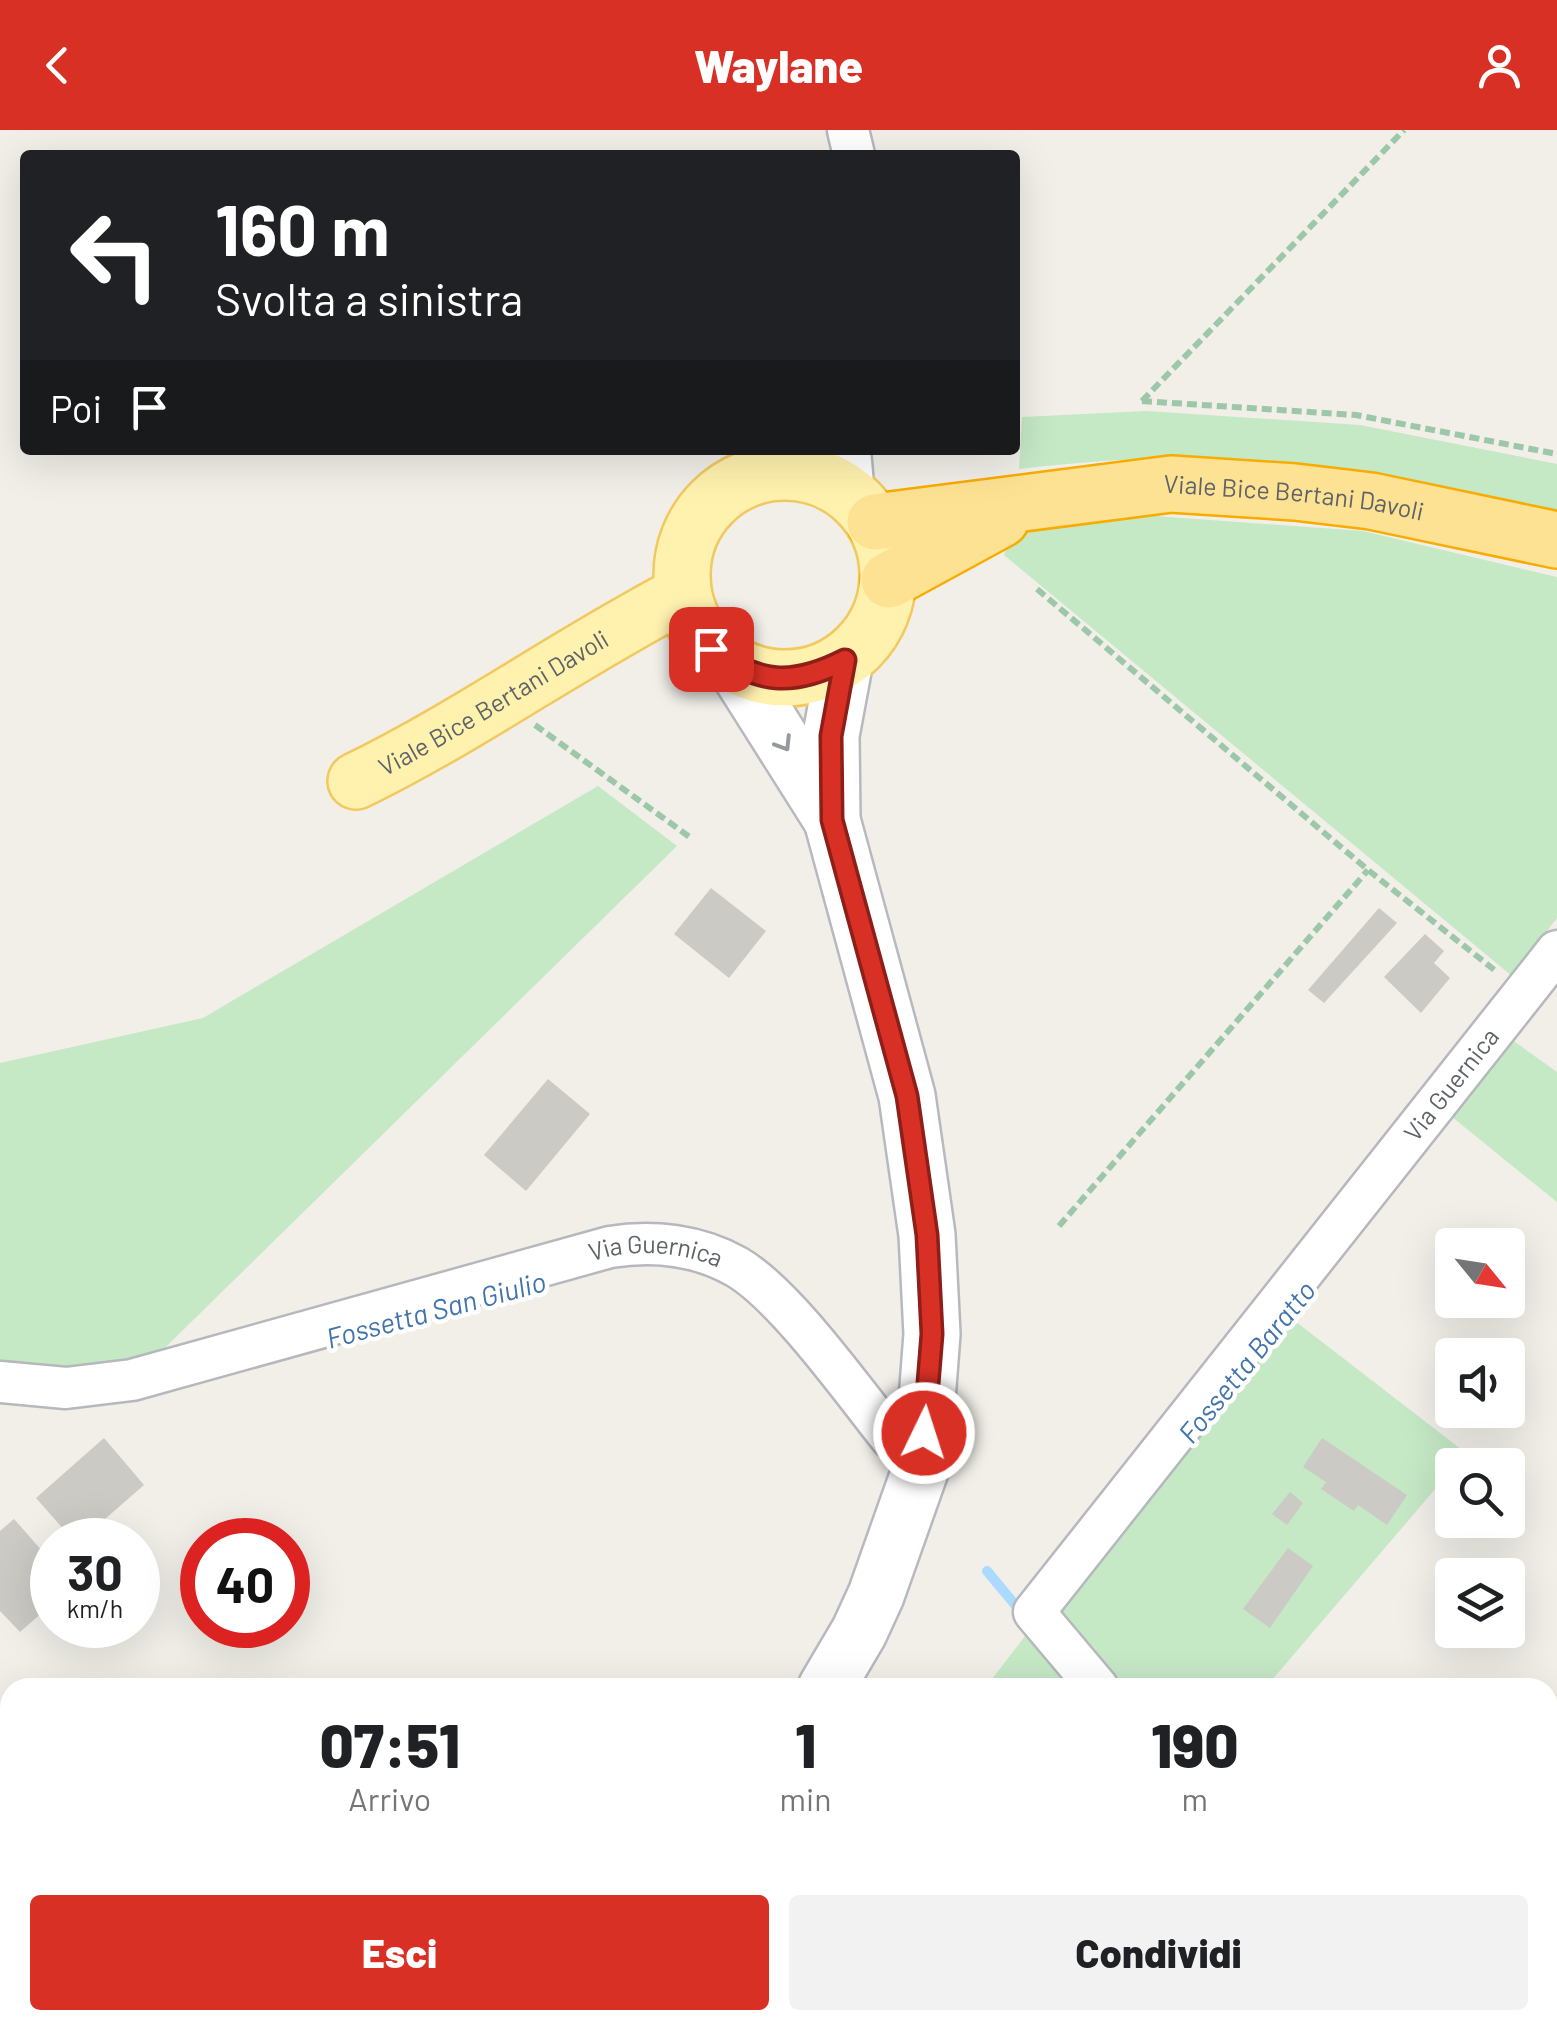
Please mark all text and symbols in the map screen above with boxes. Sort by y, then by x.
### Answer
icon: back [30,38,85,93]
text: Waylane [694,38,863,92]
icon: person [1472,38,1527,93]
text: 160 m [215,186,390,270]
icon: left [50,190,180,320]
text: Svolta a sinistra [215,271,523,325]
icon: arrive [122,380,177,435]
text: Poi [50,385,102,431]
street label: Viale Bice Bertani Davoli [1163,468,1427,526]
pin [669,607,754,692]
icon: arrive [684,622,739,677]
street label: Viale Bice Bertani Davoli [373,623,613,781]
one-way arrow [772,733,791,751]
street label: Via Guernica [1397,1021,1504,1146]
street label: Via Guernica [585,1228,728,1272]
north arrow [1435,1228,1525,1318]
map controls [1435,1228,1525,1648]
water label: Fossetta San Giulio [322,1263,549,1355]
water label: Fossetta Baratto [1170,1273,1322,1449]
button: sound [1435,1338,1525,1428]
position arrow [872,1381,976,1485]
button: search [1435,1448,1525,1538]
speed limit sign: 40 [180,1518,310,1648]
text: 30 [67,1541,123,1601]
button: layers [1435,1558,1525,1648]
text: km/h [67,1593,123,1623]
text: 07:51 [319,1708,460,1780]
text: 1 [795,1708,816,1780]
text: 190 [1151,1708,1239,1780]
text: Arrivo [348,1779,431,1817]
text: min [780,1779,831,1817]
text: m [1182,1779,1208,1817]
button: Esci [30,1895,769,2010]
button: Condividi [789,1895,1528,2010]

